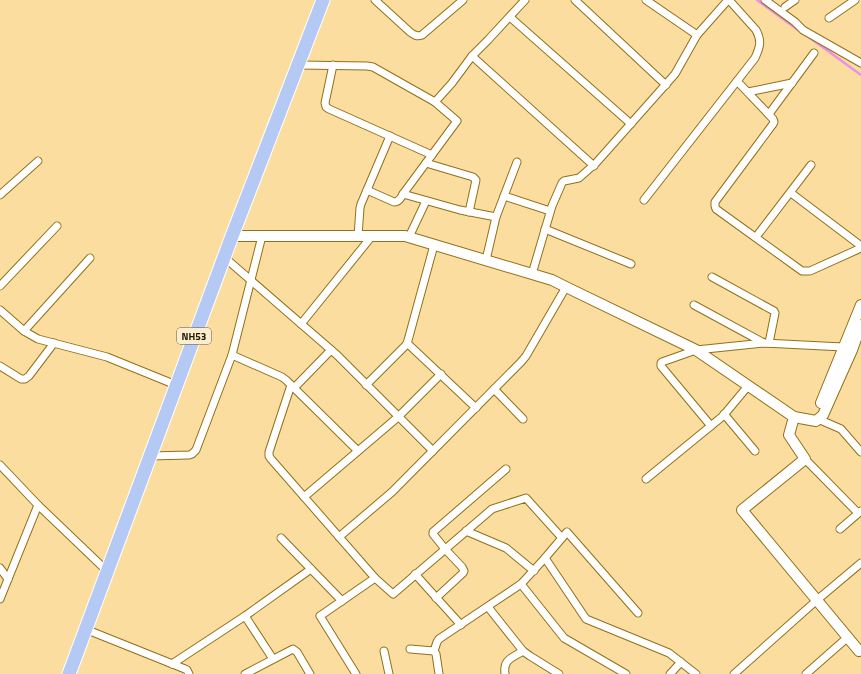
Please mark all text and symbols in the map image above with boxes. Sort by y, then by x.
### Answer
road number: NH53 [177,328,211,344]

